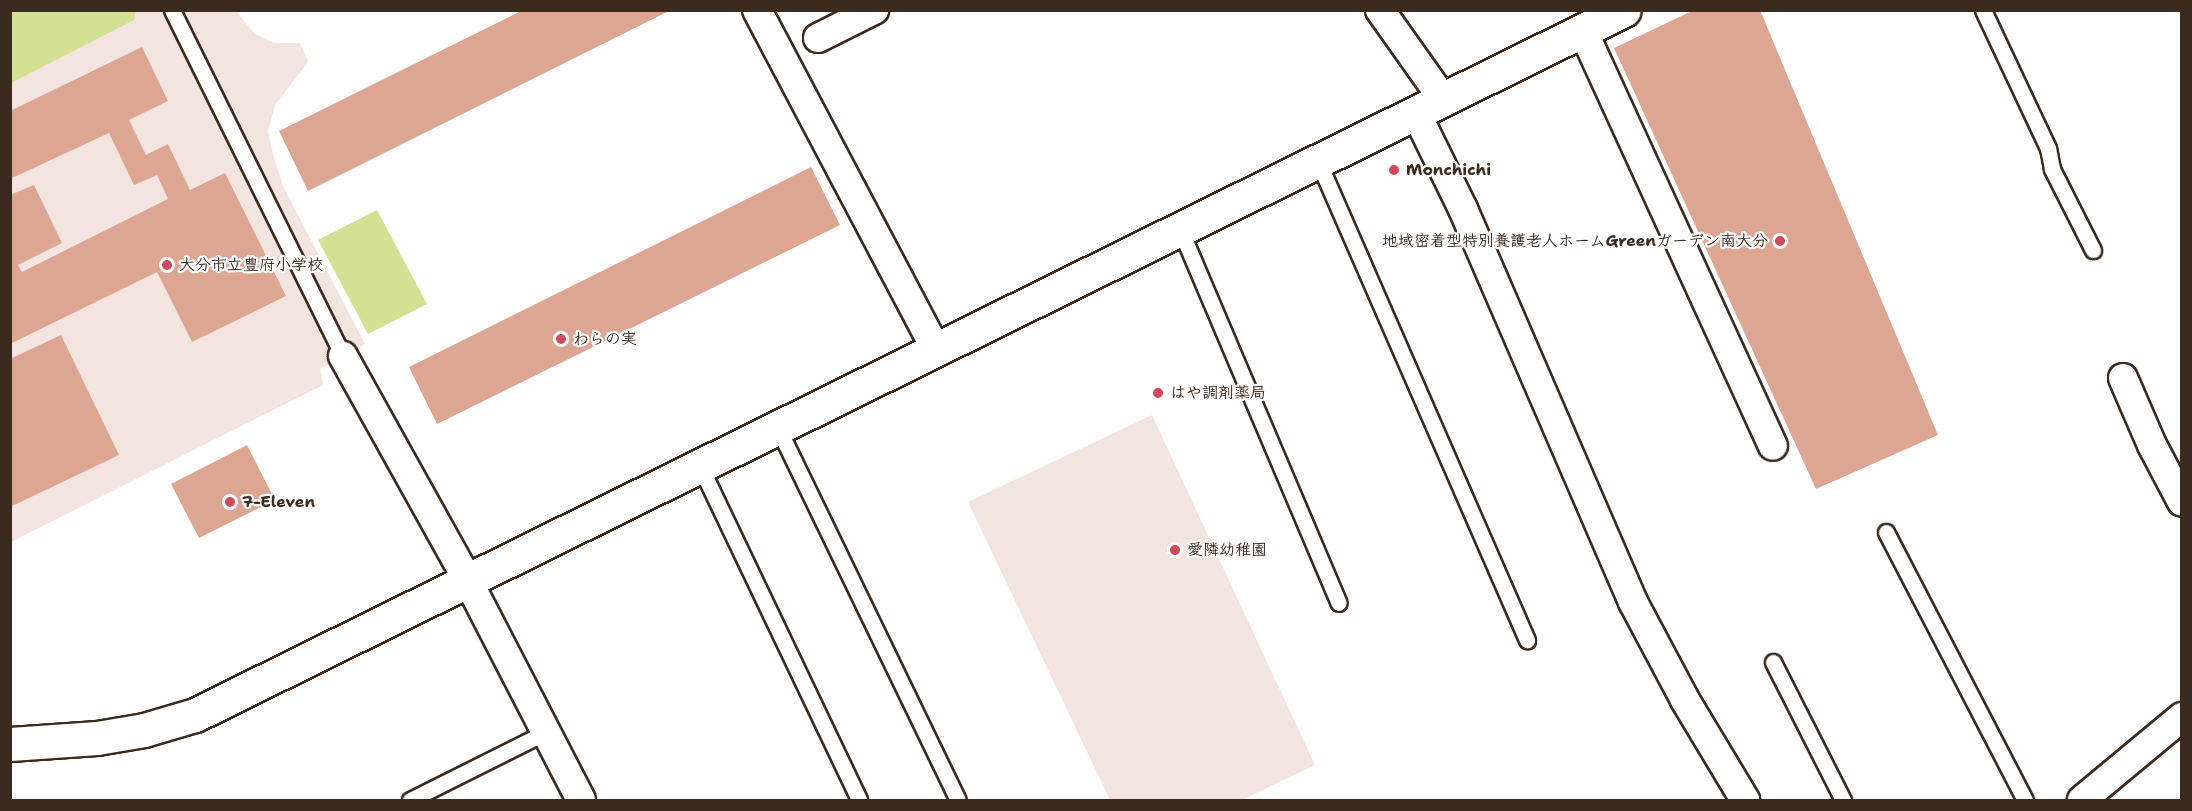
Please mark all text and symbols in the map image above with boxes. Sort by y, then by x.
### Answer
place label: Monchichi [1406,160,1491,180]
marker: Monchichi [1387,163,1401,177]
place label: 地域密着型特別養護老人ホームGreenガーデン南大分 [1381,231,1768,251]
marker: 地域密着型特別養護老人ホームGreenガーデン南大分 [1773,234,1787,248]
place label: 大分市立豊府小学校 [179,255,323,275]
marker: 大分市立豊府小学校 [160,258,174,272]
place label: わらの実 [573,329,637,349]
marker: わらの実 [554,332,568,346]
place label: はや調剤薬局 [1170,383,1266,403]
marker: はや調剤薬局 [1151,386,1165,400]
place label: 7-Eleven [242,492,315,512]
marker: 7-Eleven [223,495,237,509]
place label: 愛隣幼稚園 [1187,540,1267,560]
marker: 愛隣幼稚園 [1168,543,1182,557]

